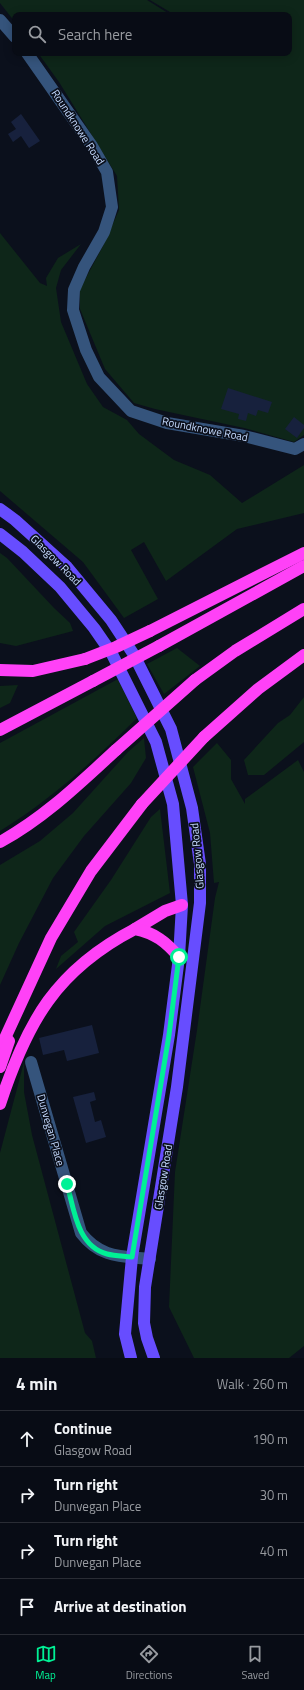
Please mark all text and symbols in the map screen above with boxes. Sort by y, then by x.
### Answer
search box [12,12,292,56]
icon: search [26,23,48,45]
text: Search here [58,23,132,46]
street label: Roundknowe Road [48,86,109,168]
street label: Roundknowe Road [161,413,249,445]
street label: Glasgow Road [27,531,85,589]
street label: Glasgow Road [186,822,208,890]
route start [170,948,188,966]
street label: Dunvegan Place [33,1092,69,1168]
street label: Glasgow Road [150,1143,176,1211]
route end [58,1175,76,1193]
text: 4 min [16,1371,57,1397]
text: Walk · 260 m [217,1374,288,1394]
text: Continue [54,1417,112,1440]
icon: ahead [16,1428,38,1450]
text: 190 m [252,1429,288,1449]
text: Glasgow Road [54,1440,132,1460]
text: Turn right [54,1473,118,1496]
icon: right [16,1484,38,1506]
text: 30 m [260,1485,288,1505]
text: Dunvegan Place [54,1496,141,1516]
text: Turn right [54,1529,118,1552]
icon: right [16,1540,38,1562]
text: 40 m [260,1541,288,1561]
text: Dunvegan Place [54,1552,141,1572]
text: Arrive at destination [54,1595,187,1618]
icon: arrive [16,1596,38,1618]
tab: Map [35,1643,57,1683]
tab: Directions [126,1643,172,1683]
tab: Saved [241,1643,269,1683]

